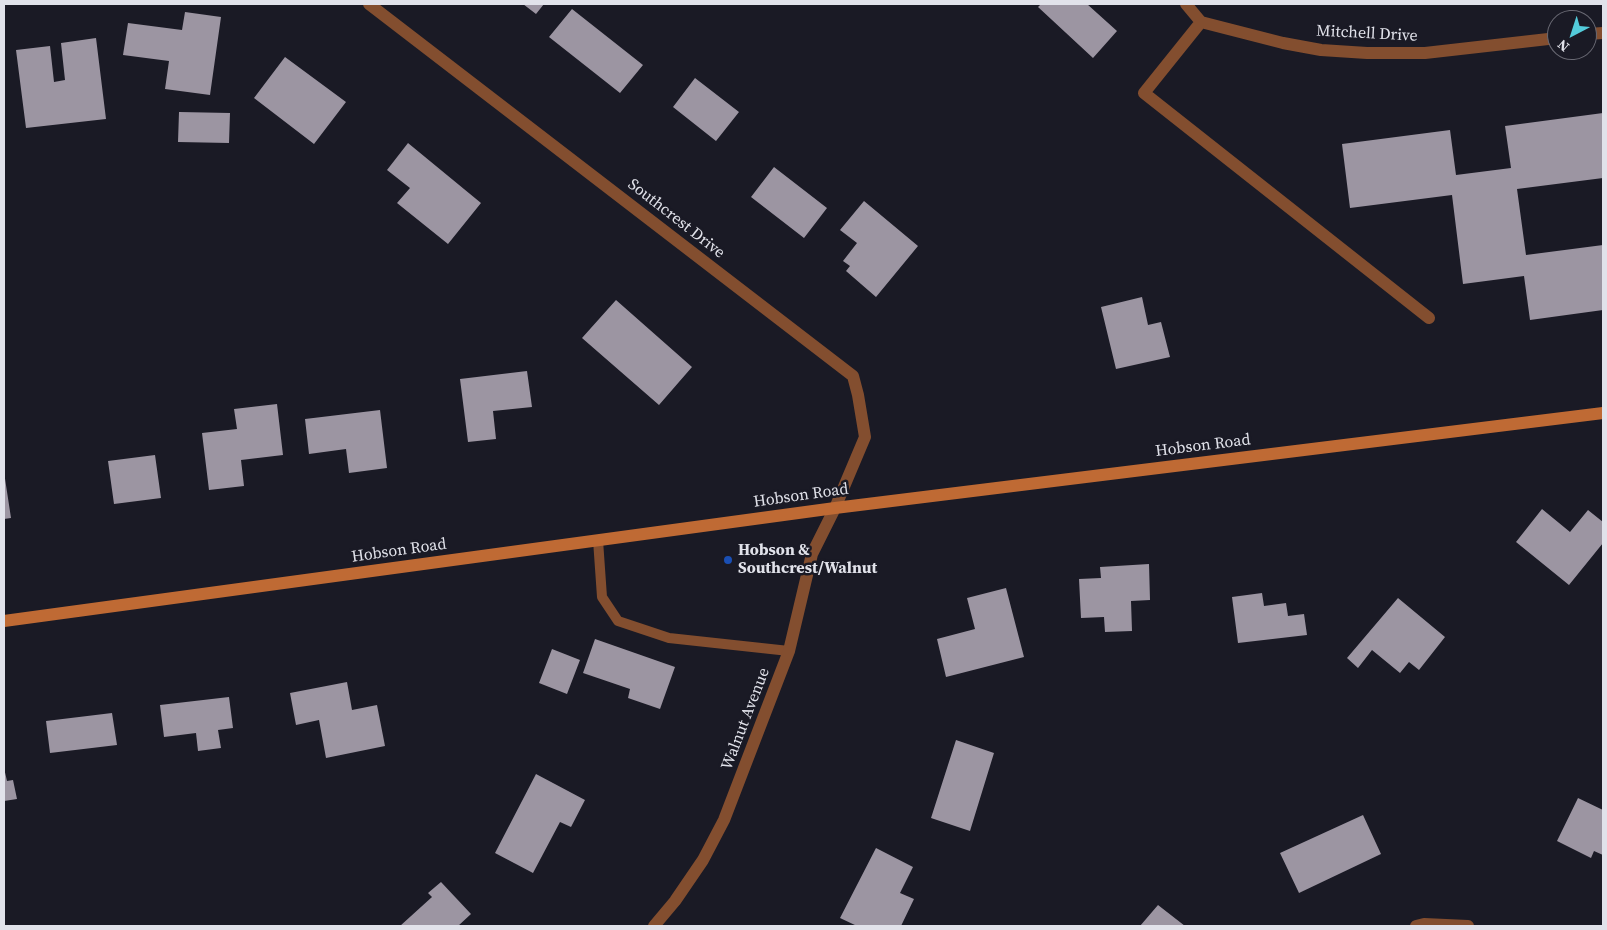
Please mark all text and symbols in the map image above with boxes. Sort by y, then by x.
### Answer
north arrow [1547,10,1597,60]
street label: Mitchell Drive [1316,22,1418,46]
text: N [1553,35,1573,57]
street label: Southcrest Drive [624,175,728,263]
street label: Hobson Road [1154,431,1252,461]
street label: Hobson Road [752,480,850,512]
street label: Hobson Road [350,535,448,567]
place label: Hobson & Southcrest/Walnut [738,541,877,579]
marker: Hobson & Southcrest/Walnut [722,554,734,566]
street label: Walnut Avenue [718,665,774,773]

